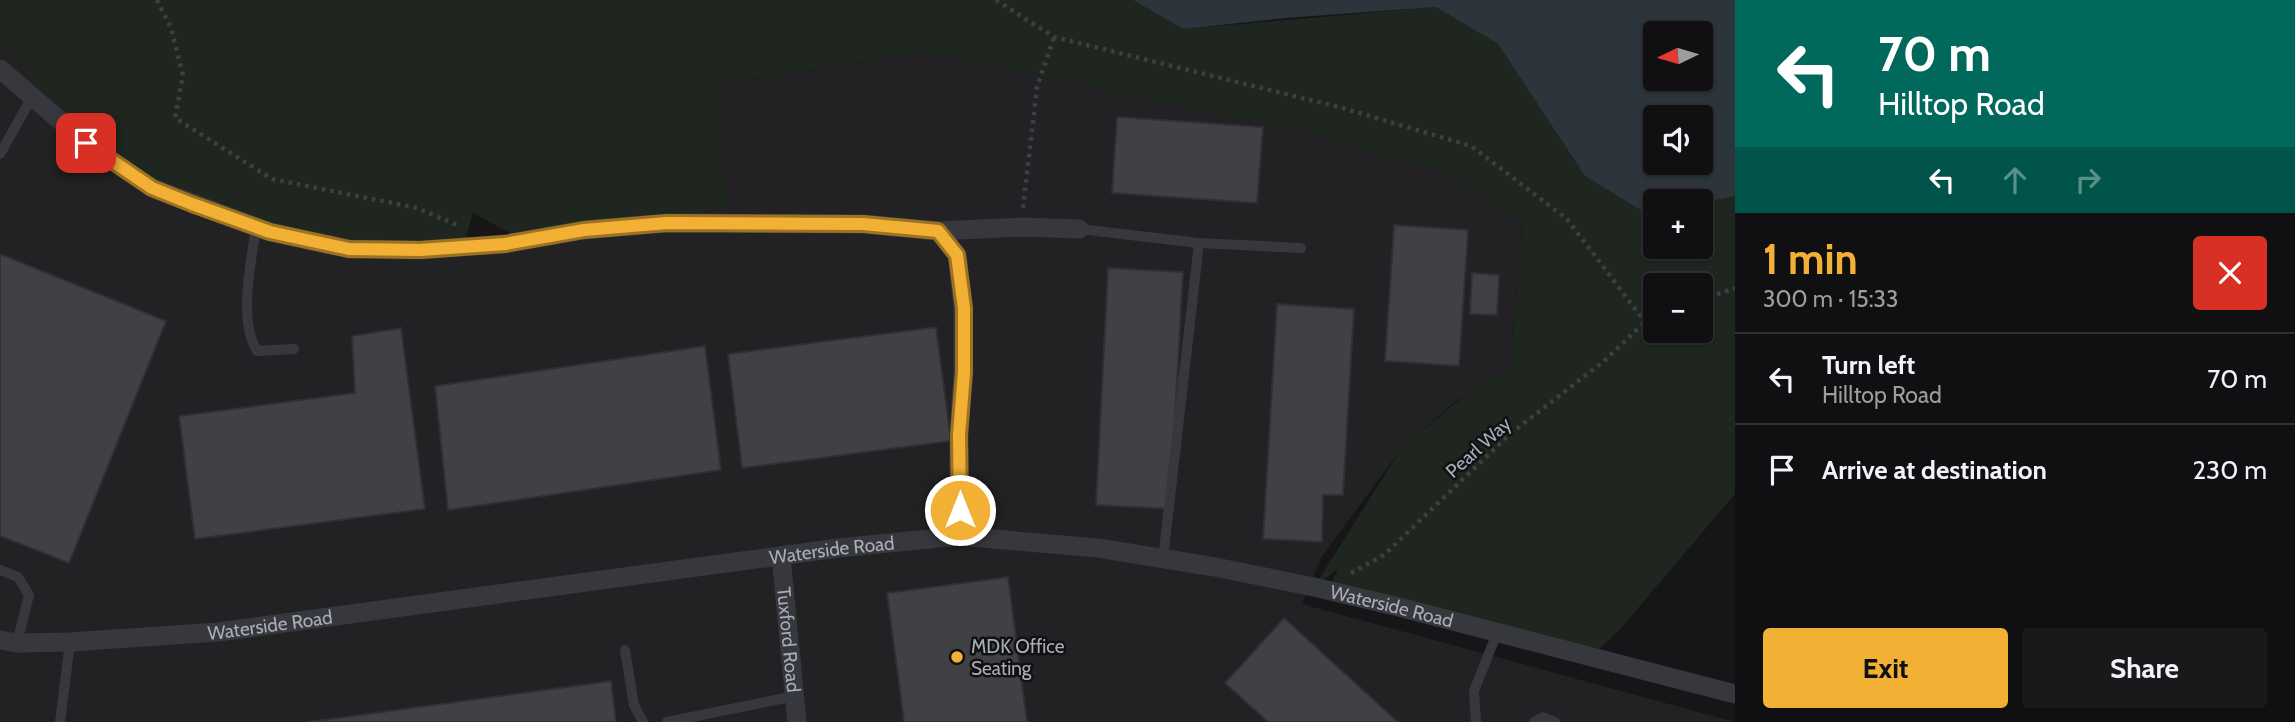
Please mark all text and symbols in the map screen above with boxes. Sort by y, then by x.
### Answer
north arrow [1643,21,1713,91]
map controls [1643,21,1713,343]
text: 70 m [1878,24,1991,83]
icon: left [1763,28,1854,119]
text: Hilltop Road [1878,84,2045,123]
button: sound [1643,105,1713,175]
pin [56,113,116,173]
icon: arrive [67,124,105,162]
icon: left [1923,161,1961,199]
icon: ahead [1996,161,2034,199]
icon: right [2069,161,2107,199]
button: + [1643,189,1713,259]
text: 1 min [1763,233,1858,285]
button: close [2193,236,2267,310]
button: − [1643,273,1713,343]
text: 300 m · 15:33 [1763,285,1898,313]
text: Turn left [1822,349,1915,381]
icon: left [1763,360,1801,398]
text: 70 m [2207,363,2267,395]
text: Hilltop Road [1822,381,1942,409]
street label: Pearl Way [1441,412,1516,483]
icon: arrive [1763,451,1801,489]
text: Arrive at destination [1822,454,2047,486]
text: 230 m [2193,454,2267,486]
position arrow [923,473,997,547]
street label: Waterside Road [768,531,896,569]
street label: Waterside Road [1328,580,1456,633]
street label: Tuxford Road [772,586,805,693]
street label: Waterside Road [207,606,334,645]
button: Exit [1763,628,2008,708]
button: Share [2022,628,2267,708]
place label: MDK Office Seating [971,635,1065,680]
marker: MDK Office Seating [949,649,965,665]

